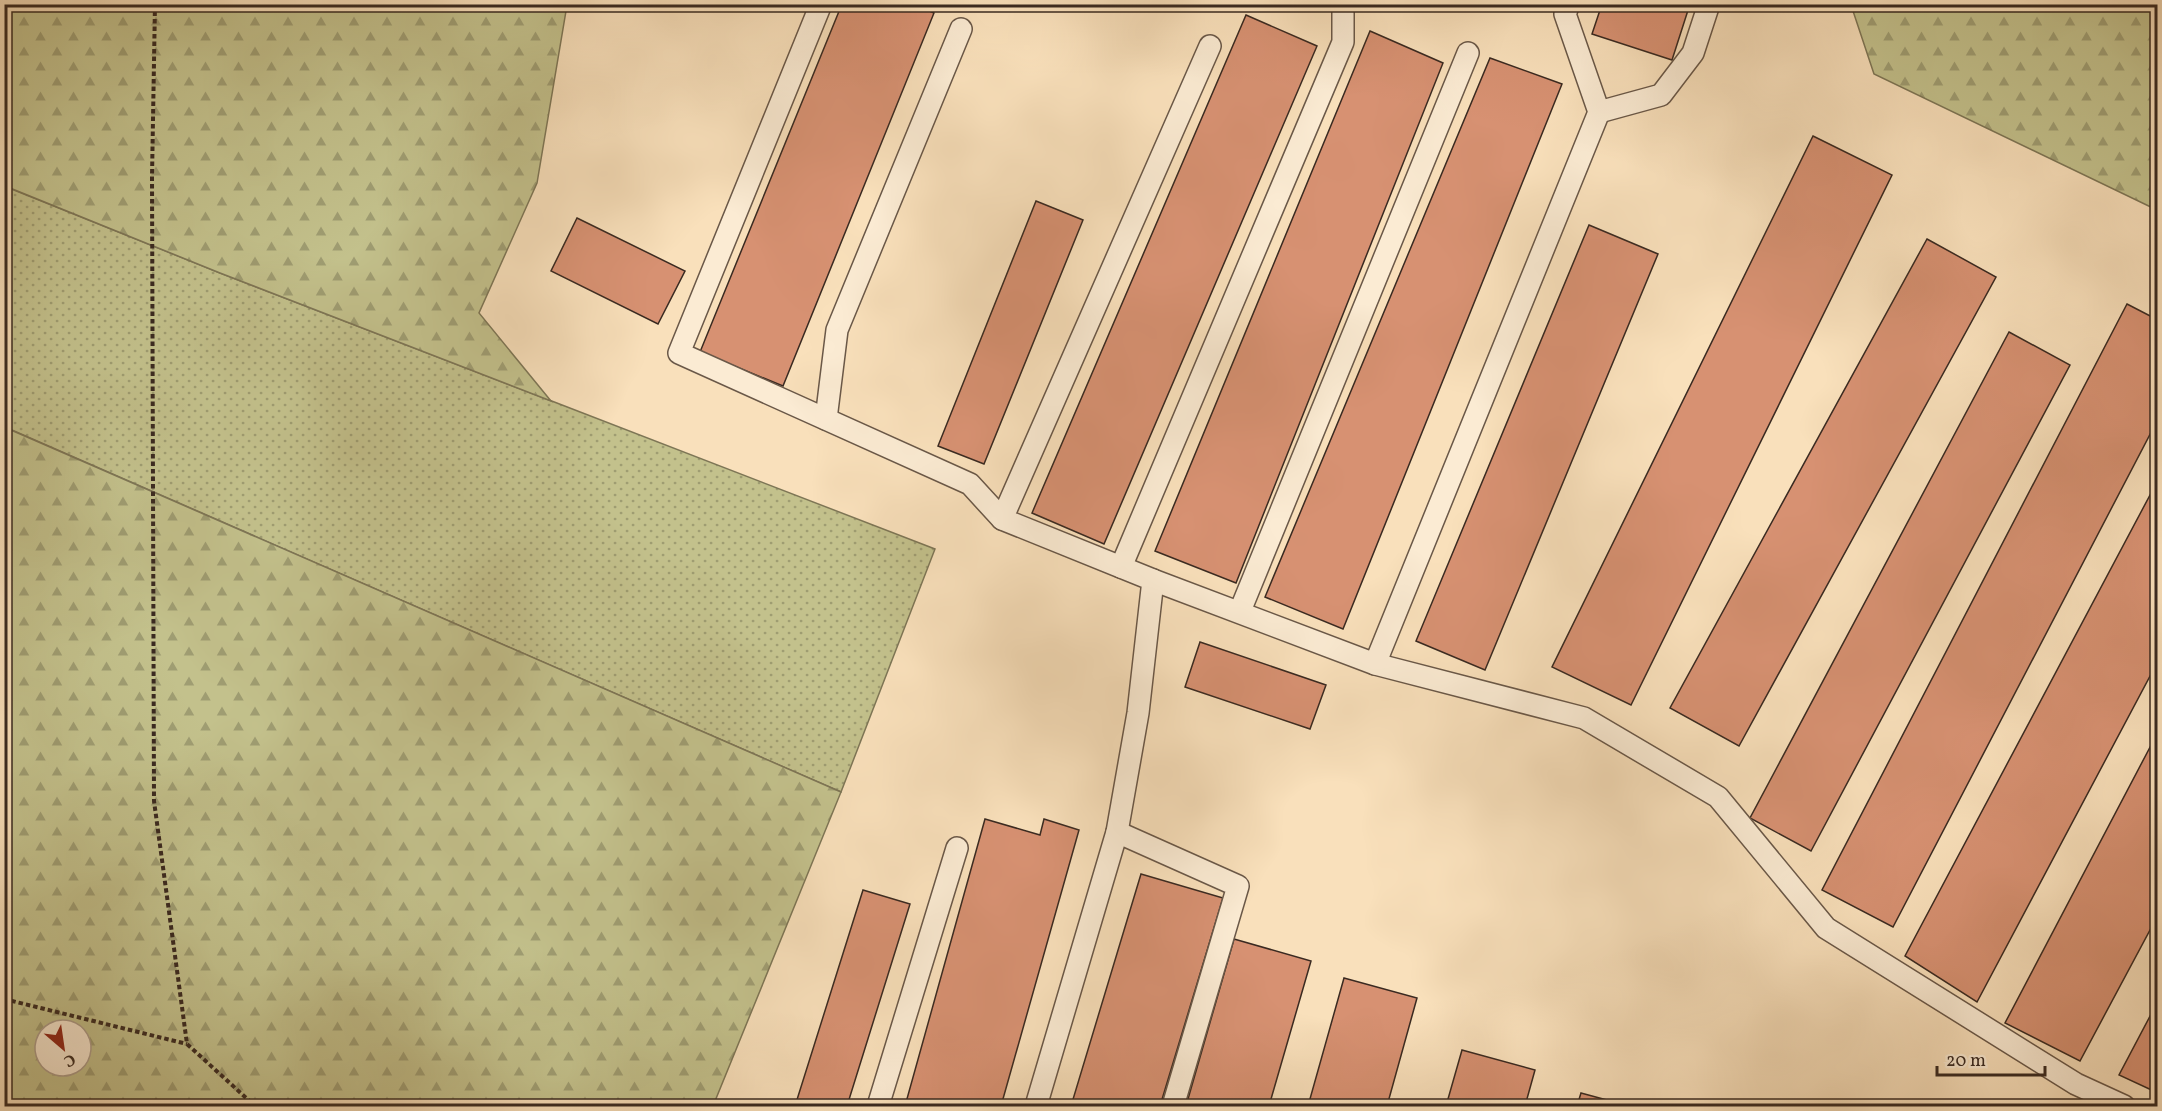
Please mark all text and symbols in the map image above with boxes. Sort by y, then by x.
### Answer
north arrow [33,1018,93,1078]
scale bar [1937,1039,2045,1077]
text: С [59,1047,79,1071]
text: 20 m [1946,1049,1986,1074]

